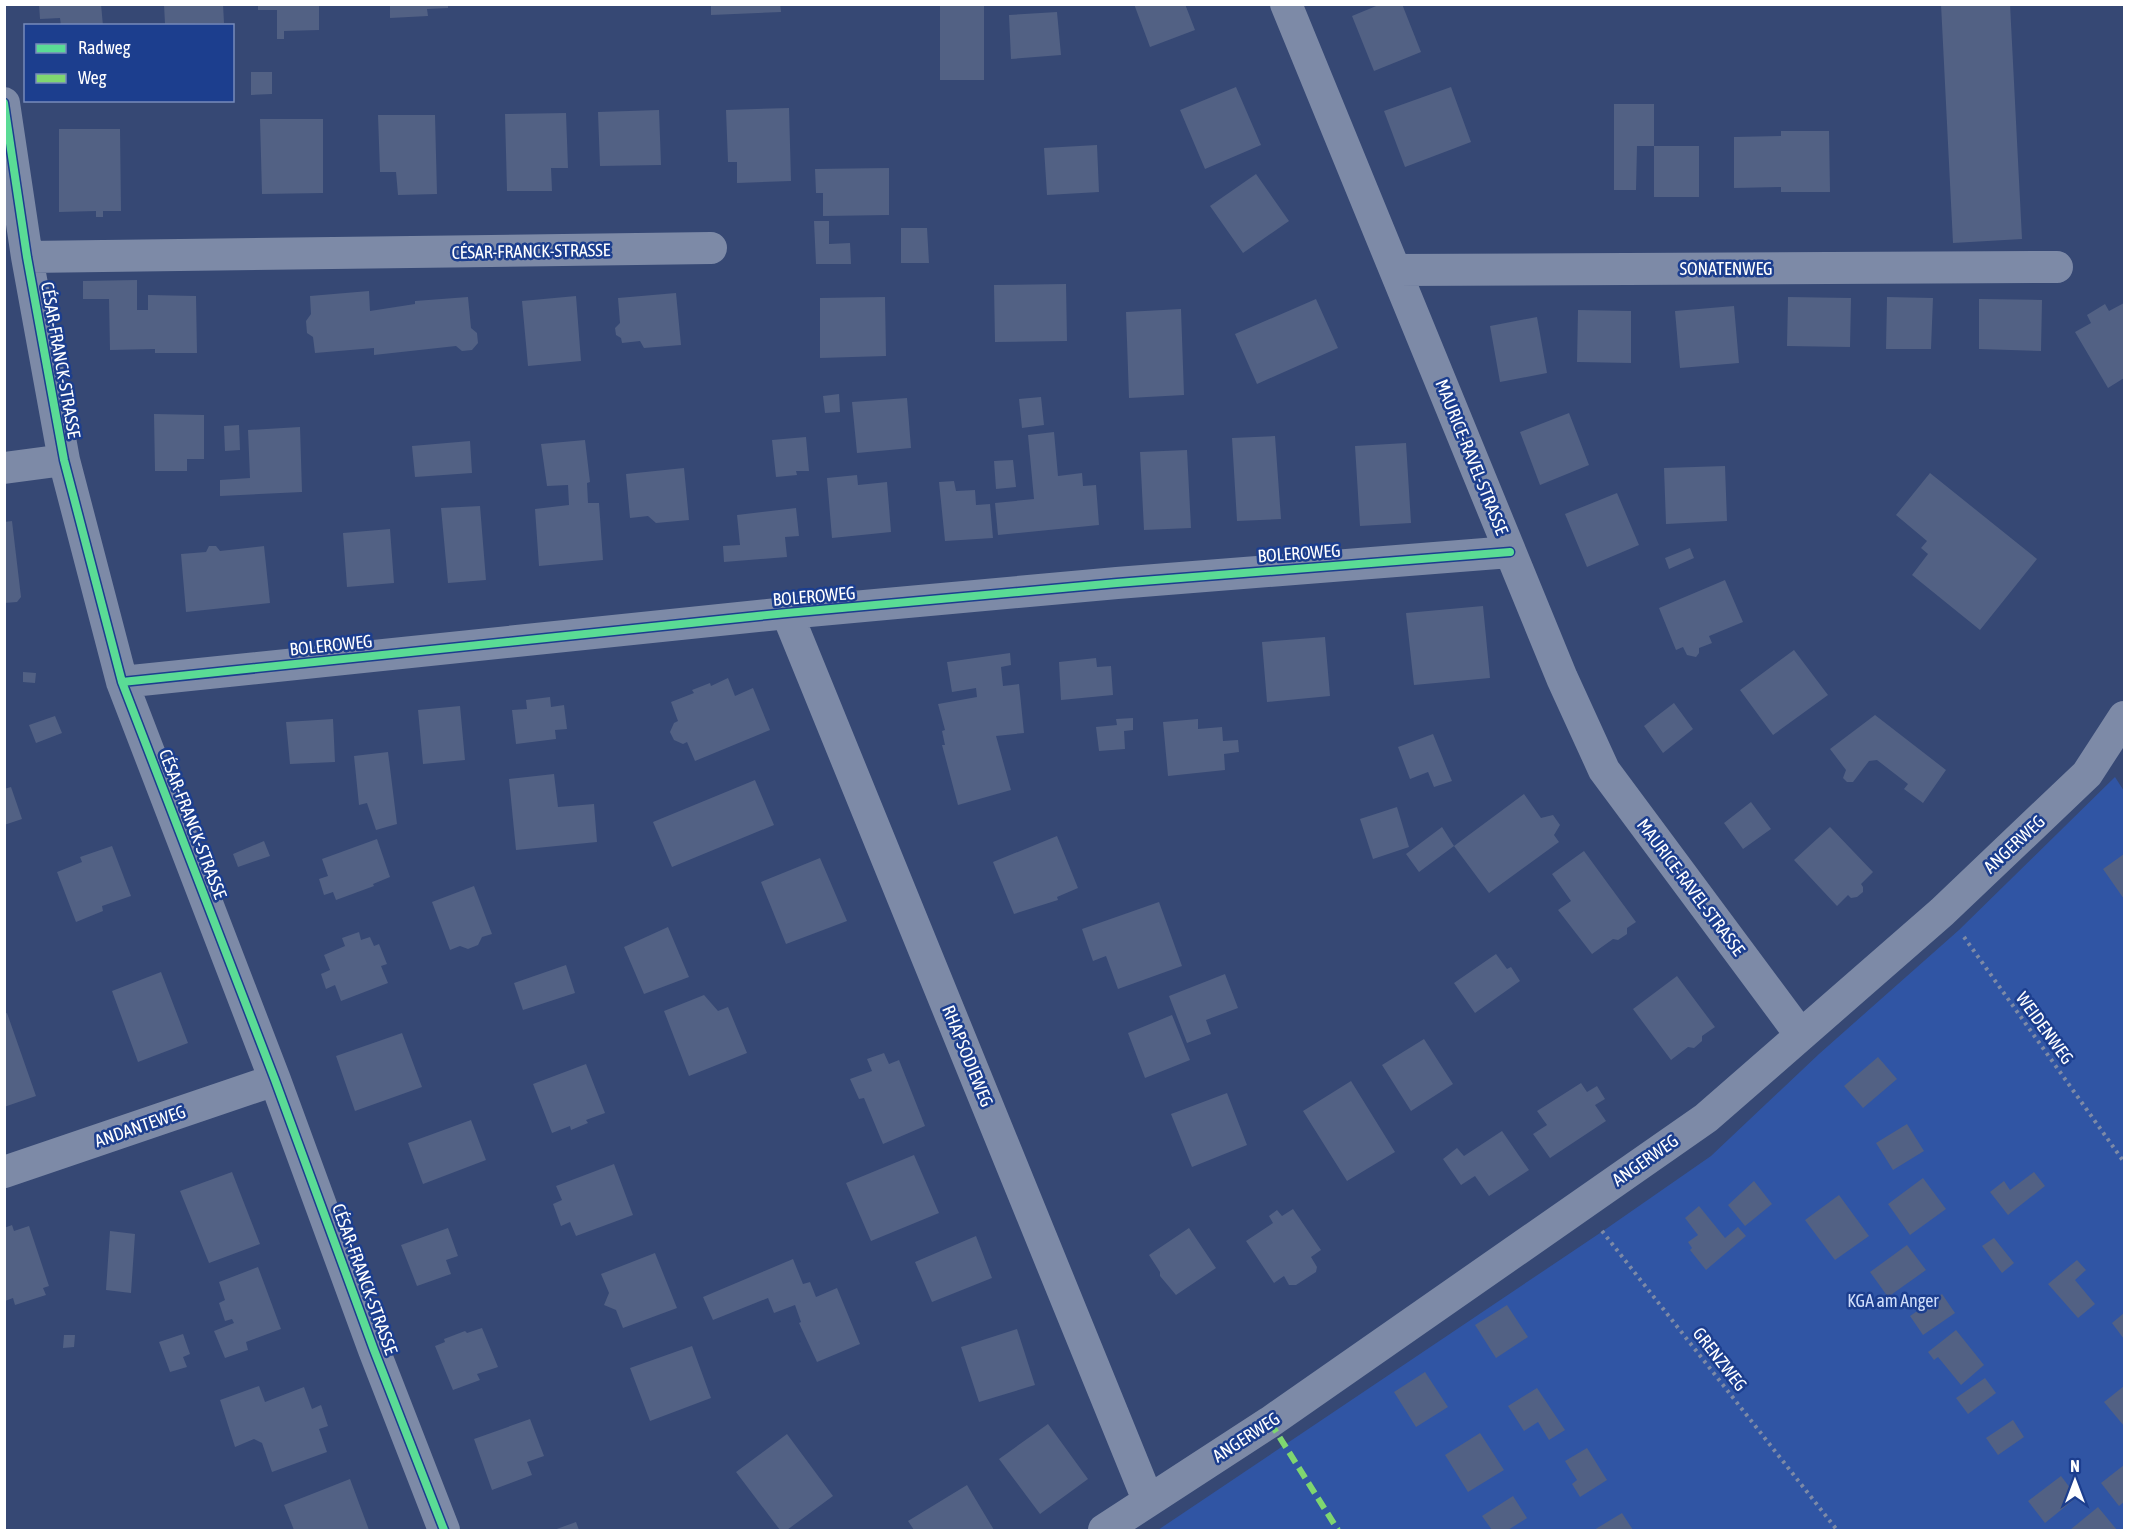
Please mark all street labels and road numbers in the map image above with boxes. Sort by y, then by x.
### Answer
street label: CÉSAR-FRANCK-STRASSE [451,239,611,263]
street label: SONATENWEG [1679,258,1773,279]
street label: CÉSAR-FRANCK-STRASSE [37,280,85,440]
street label: MAURICE-RAVEL-STRASSE [1431,376,1513,538]
street label: BOLEROWEG [1257,540,1341,566]
street label: BOLEROWEG [772,582,856,610]
street label: BOLEROWEG [289,630,373,660]
street label: CÉSAR-FRANCK-STRASSE [155,746,231,902]
street label: ANGERWEG [1979,810,2049,878]
street label: MAURICE-RAVEL-STRASSE [1633,814,1750,960]
street label: WEIDENWEG [2012,988,2078,1068]
street label: RHAPSODIEWEG [938,1002,998,1110]
street label: ANDANTEWEG [92,1101,188,1151]
street label: ANGERWEG [1608,1130,1682,1190]
street label: CÉSAR-FRANCK-STRASSE [328,1201,402,1358]
street label: GRENZWEG [1689,1323,1751,1395]
street label: ANGERWEG [1209,1408,1283,1466]

